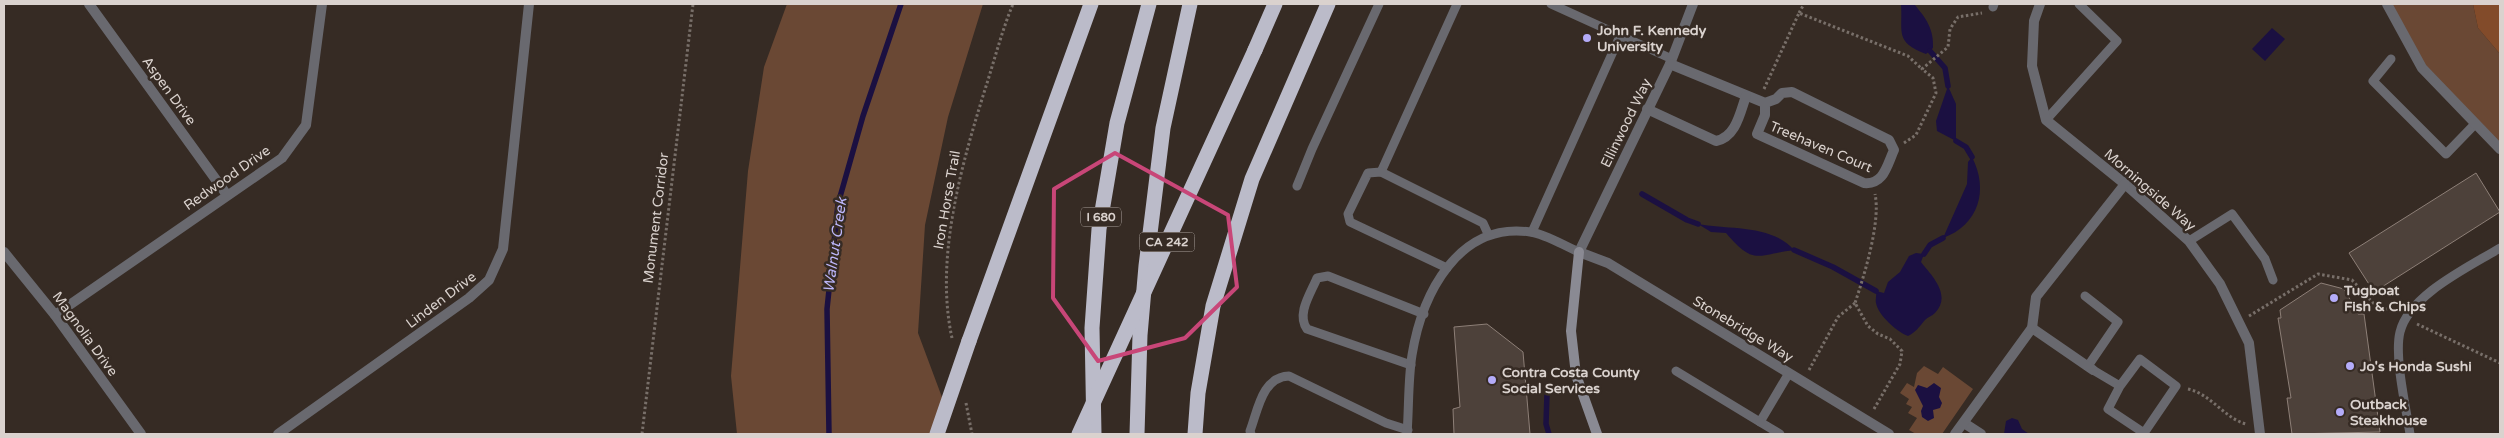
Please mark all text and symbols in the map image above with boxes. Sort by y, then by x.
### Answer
place label: John F. Kennedy University [1596,22,1707,55]
marker: John F. Kennedy University [1581,32,1593,44]
street label: Aspen Drive [138,53,200,129]
street label: Ellinwood Way [1597,75,1655,170]
street label: Treehaven Court [1767,118,1875,176]
street label: Redwood Drive [180,142,274,214]
street label: Morningside Way [2101,146,2200,235]
street label: Iron Horse Trail [930,149,964,251]
street label: Monument Corridor [640,151,673,284]
water label: Walnut Creek [819,195,851,294]
road number: I 680 [1081,208,1121,226]
road number: CA 242 [1140,232,1194,252]
street label: Linden Drive [403,268,480,332]
place label: Tugboat Fish & Chips [2343,282,2426,315]
street label: Magnolia Drive [49,288,121,380]
street label: Stonebridge Way [1690,292,1797,366]
marker: Tugboat Fish & Chips [2328,292,2340,304]
place label: Jo's Honda Sushi [2359,358,2472,375]
marker: Jo's Honda Sushi [2344,360,2356,372]
place label: Contra Costa County Social Services [1502,364,1640,397]
marker: Contra Costa County Social Services [1486,374,1498,386]
place label: Outback Steakhouse [2350,396,2427,429]
marker: Outback Steakhouse [2334,406,2346,418]

